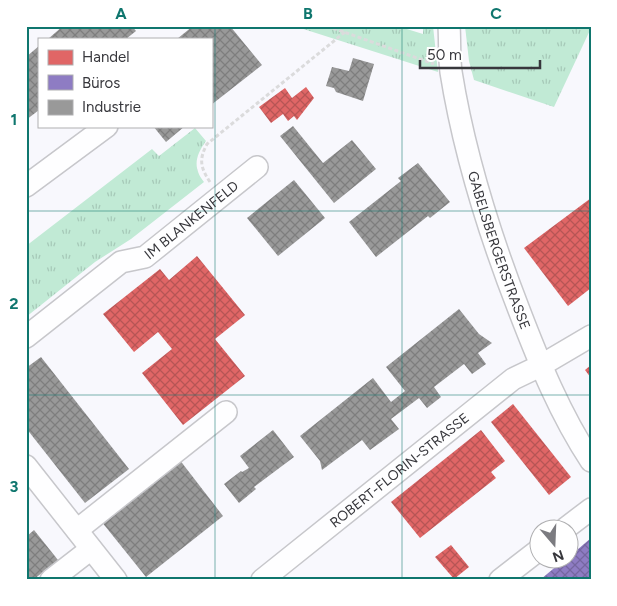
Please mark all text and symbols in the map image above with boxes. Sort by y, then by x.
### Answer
text: A [115,4,127,23]
text: B [303,4,313,23]
text: C [490,4,502,23]
legend [38,38,212,128]
scale bar [420,38,540,70]
text: 50 m [427,46,462,64]
text: Handel [82,48,130,66]
text: Büros [82,74,120,92]
text: Industrie [82,98,141,116]
text: 1 [11,110,17,129]
street label: GABELSBERGERSTRASSE [464,169,534,332]
street label: IM BLANKENFELD [141,177,242,263]
text: 2 [9,294,19,313]
street label: ROBERT-FLORIN-STRASSE [327,409,473,531]
text: 3 [10,477,19,496]
north arrow [530,518,580,568]
text: N [550,546,566,566]

